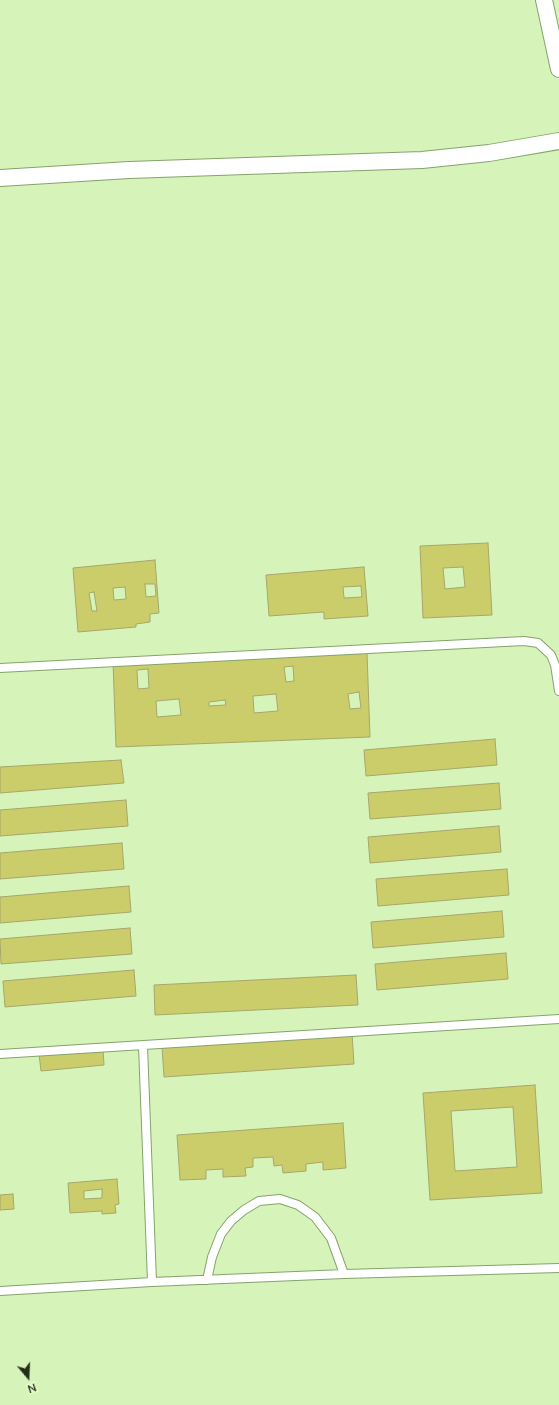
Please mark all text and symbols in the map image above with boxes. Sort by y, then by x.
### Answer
north arrow [8,1357,48,1397]
text: N [26,1380,38,1396]

